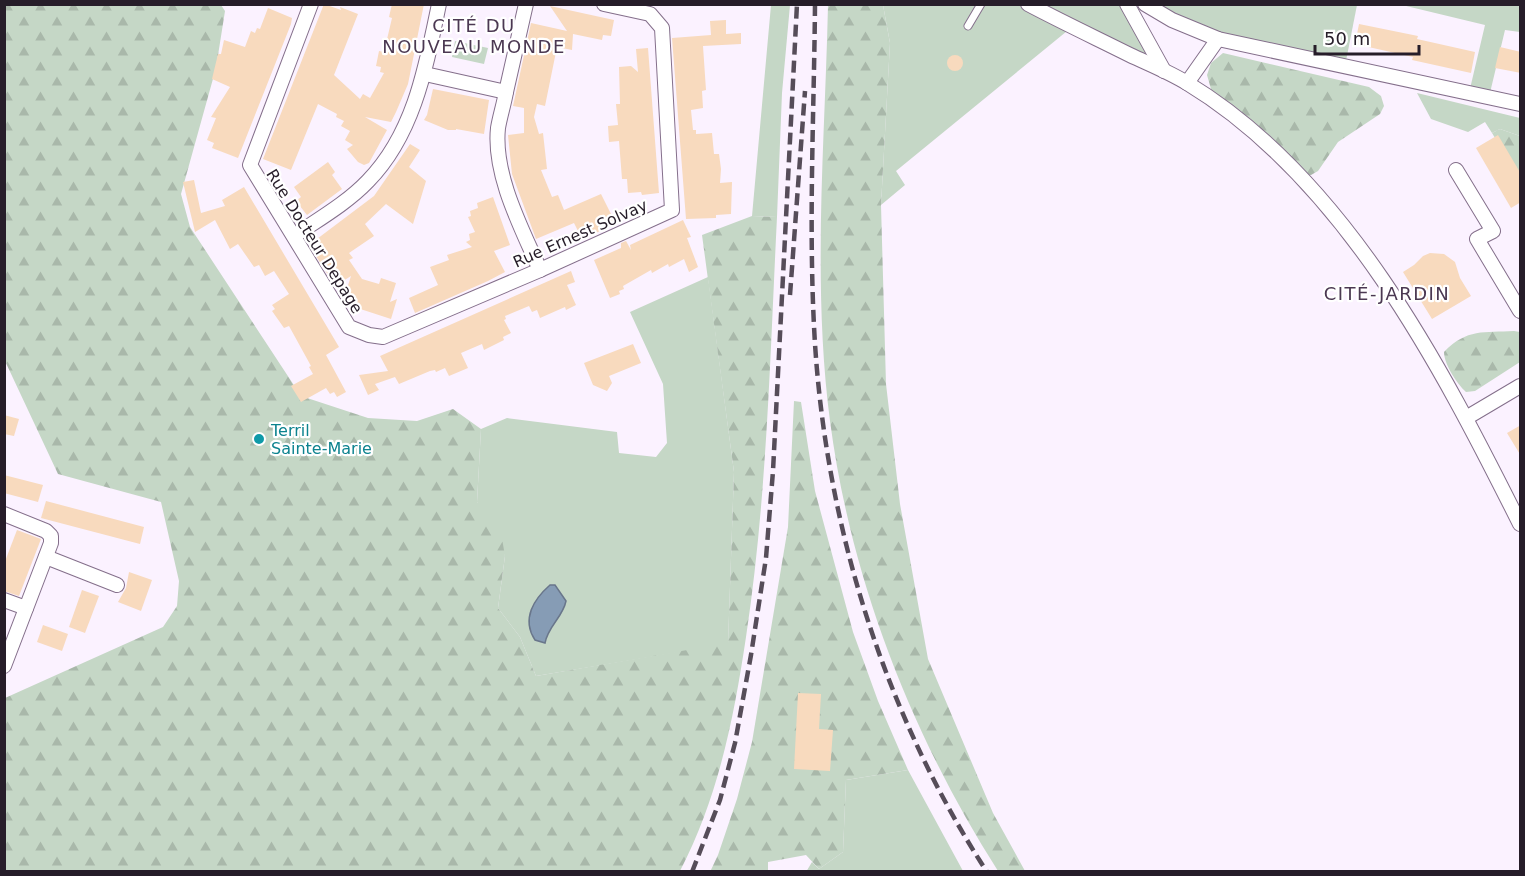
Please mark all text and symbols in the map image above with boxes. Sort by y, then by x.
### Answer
district label: CITÉ DU NOUVEAU MONDE [382,15,566,57]
scale bar [1315,18,1418,56]
text: 50 m [1324,28,1370,49]
street label: Rue Docteur Depage [262,166,367,317]
street label: Rue Ernest Solvay [510,195,650,272]
district label: CITÉ-JARDIN [1324,283,1450,304]
place label: Terril Sainte-Marie [270,421,372,458]
marker: Terril Sainte-Marie [252,432,266,446]

